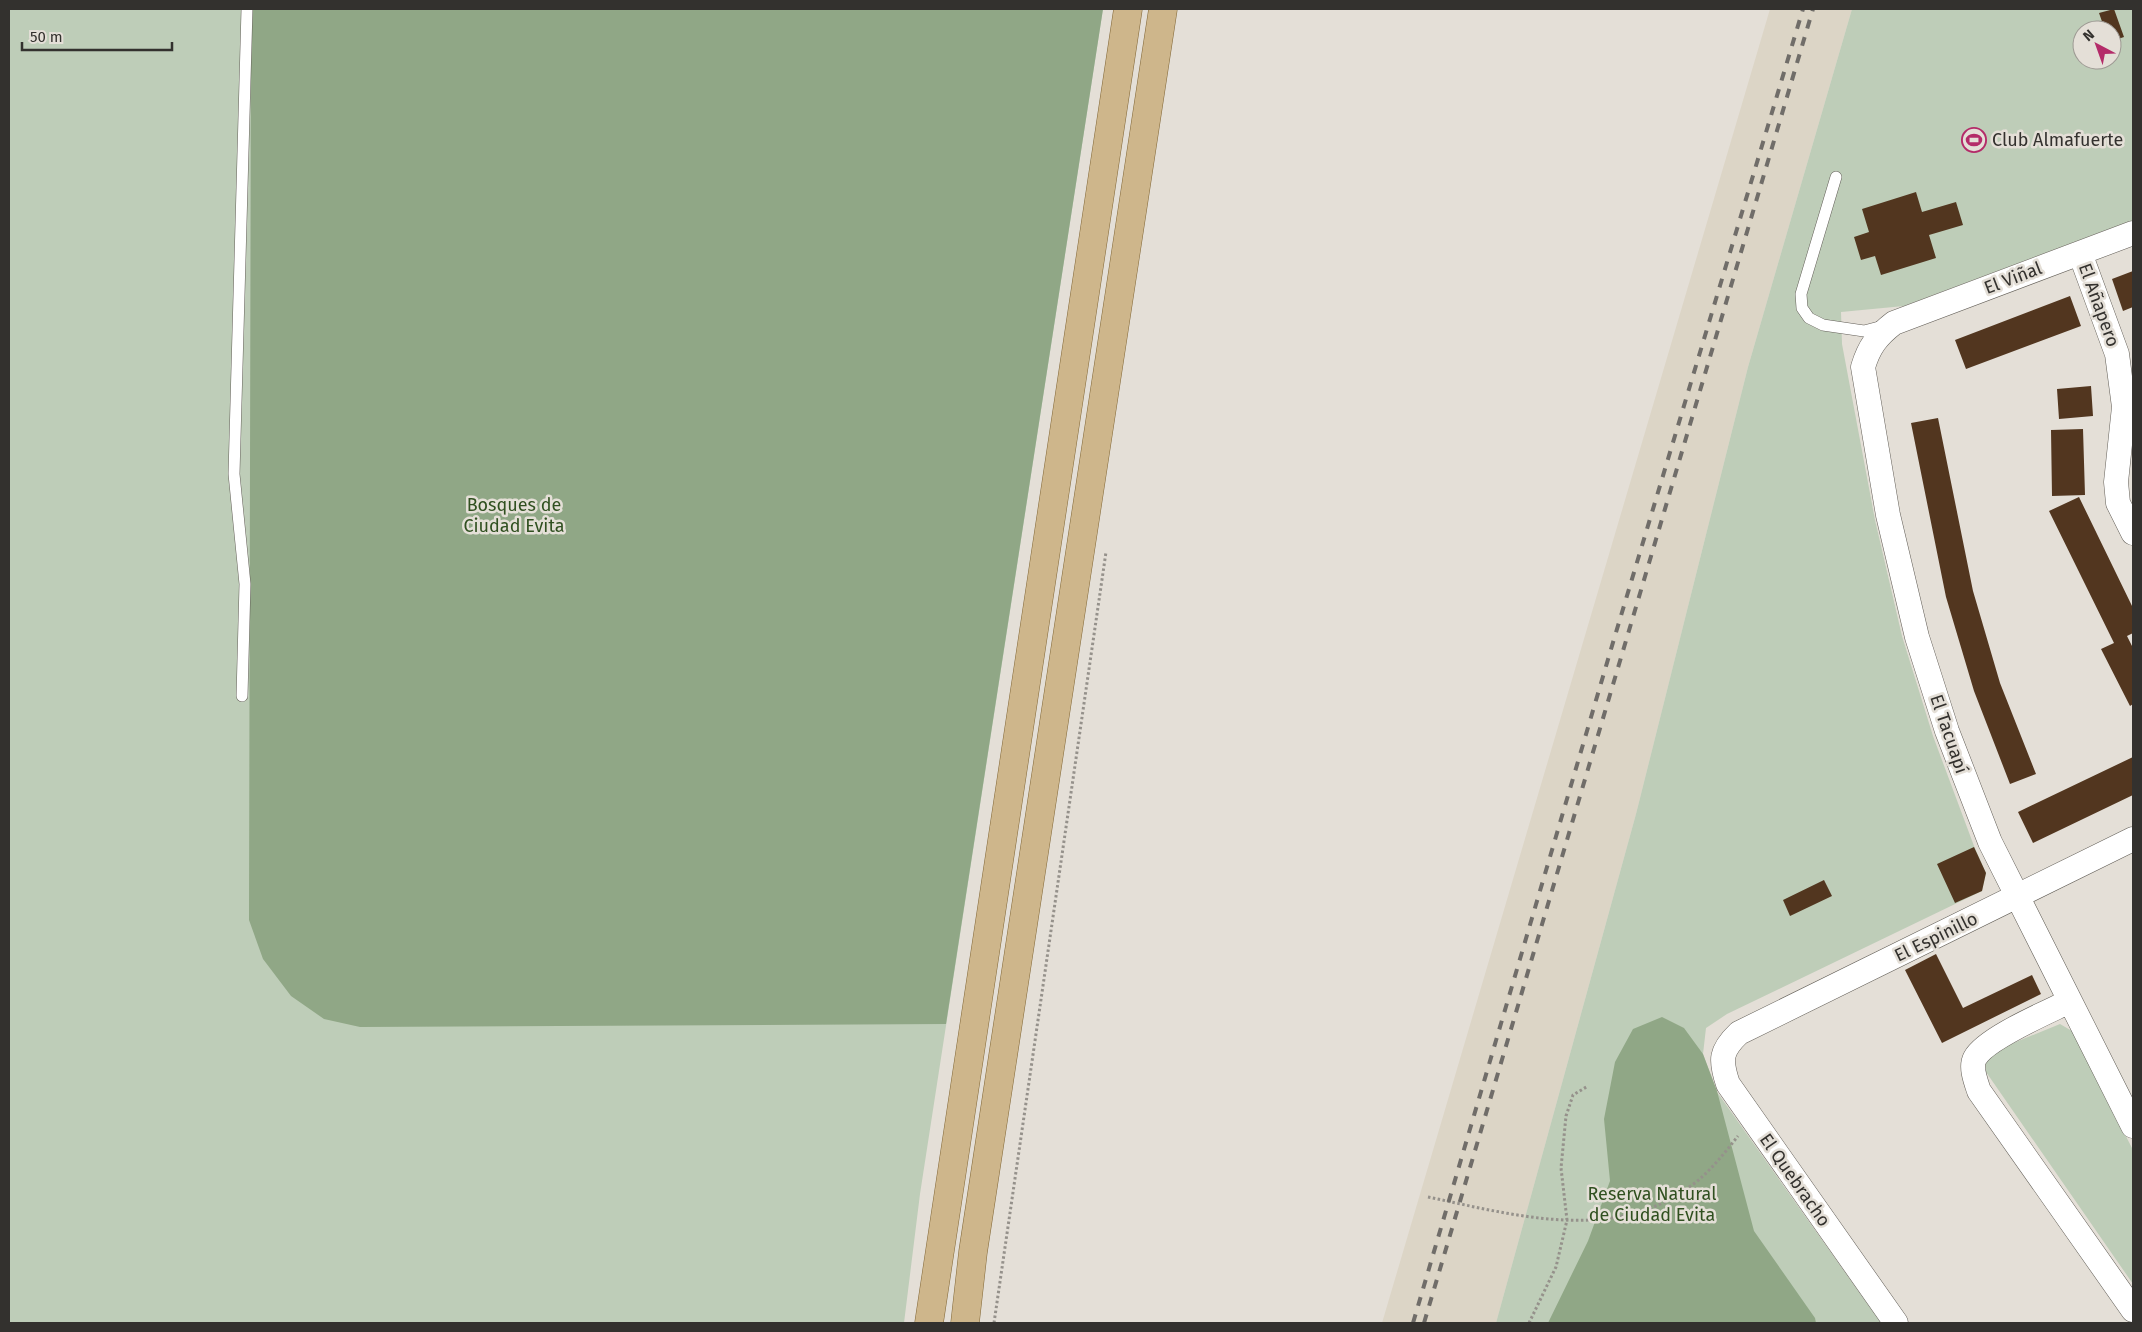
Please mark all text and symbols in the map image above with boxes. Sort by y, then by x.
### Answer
scale bar [22,20,172,52]
north arrow [2072,20,2122,70]
text: N [2080,26,2098,45]
text: 50 m [30,28,63,46]
sports icon: Club Almafuerte [1961,127,1987,153]
place label: Club Almafuerte [1992,129,2123,151]
street label: El Viñal [1981,257,2045,299]
street label: El Añapero [2074,260,2124,350]
park label: Bosques de Ciudad Evita [463,494,565,537]
street label: El Tacuapí [1925,692,1973,776]
street label: El Espinillo [1891,907,1981,967]
street label: El Quebracho [1755,1129,1835,1231]
park label: Reserva Natural de Ciudad Evita [1588,1183,1717,1226]

